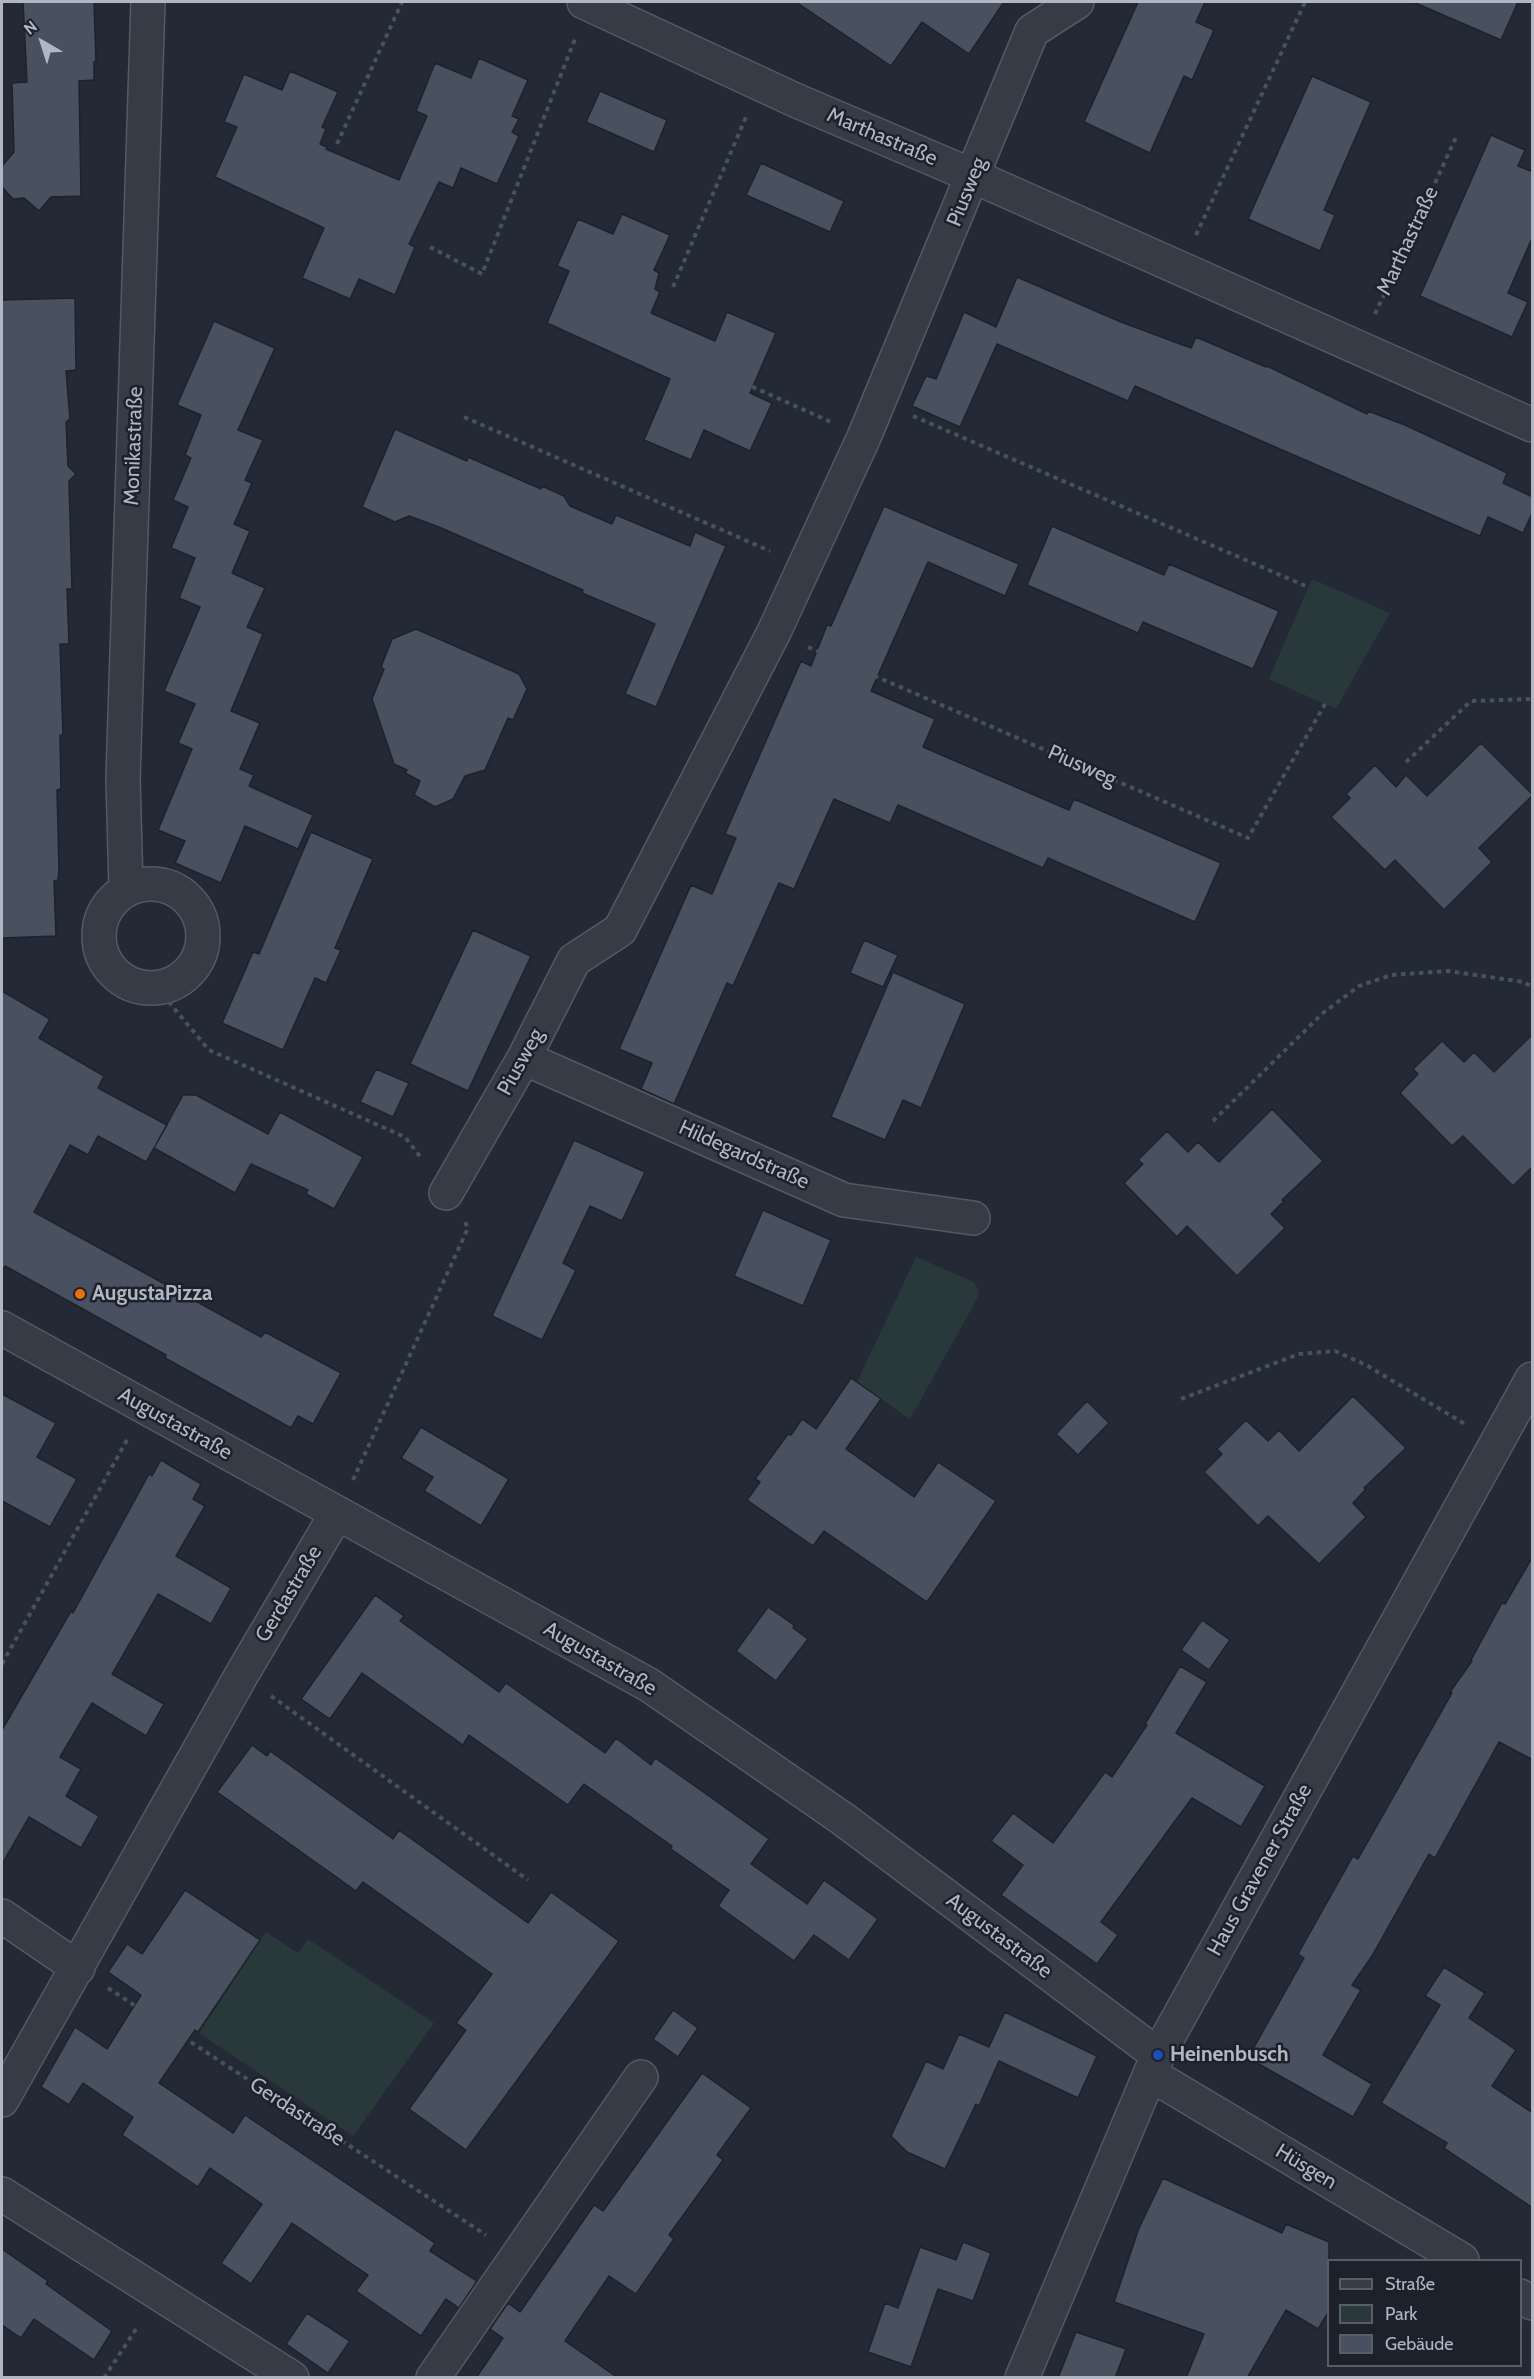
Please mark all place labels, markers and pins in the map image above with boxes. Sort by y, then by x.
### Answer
place label: AugustaPizza [92,1281,212,1307]
marker: AugustaPizza [73,1287,87,1301]
place label: Heinenbusch [1170,2042,1288,2068]
marker: Heinenbusch [1151,2048,1165,2062]

